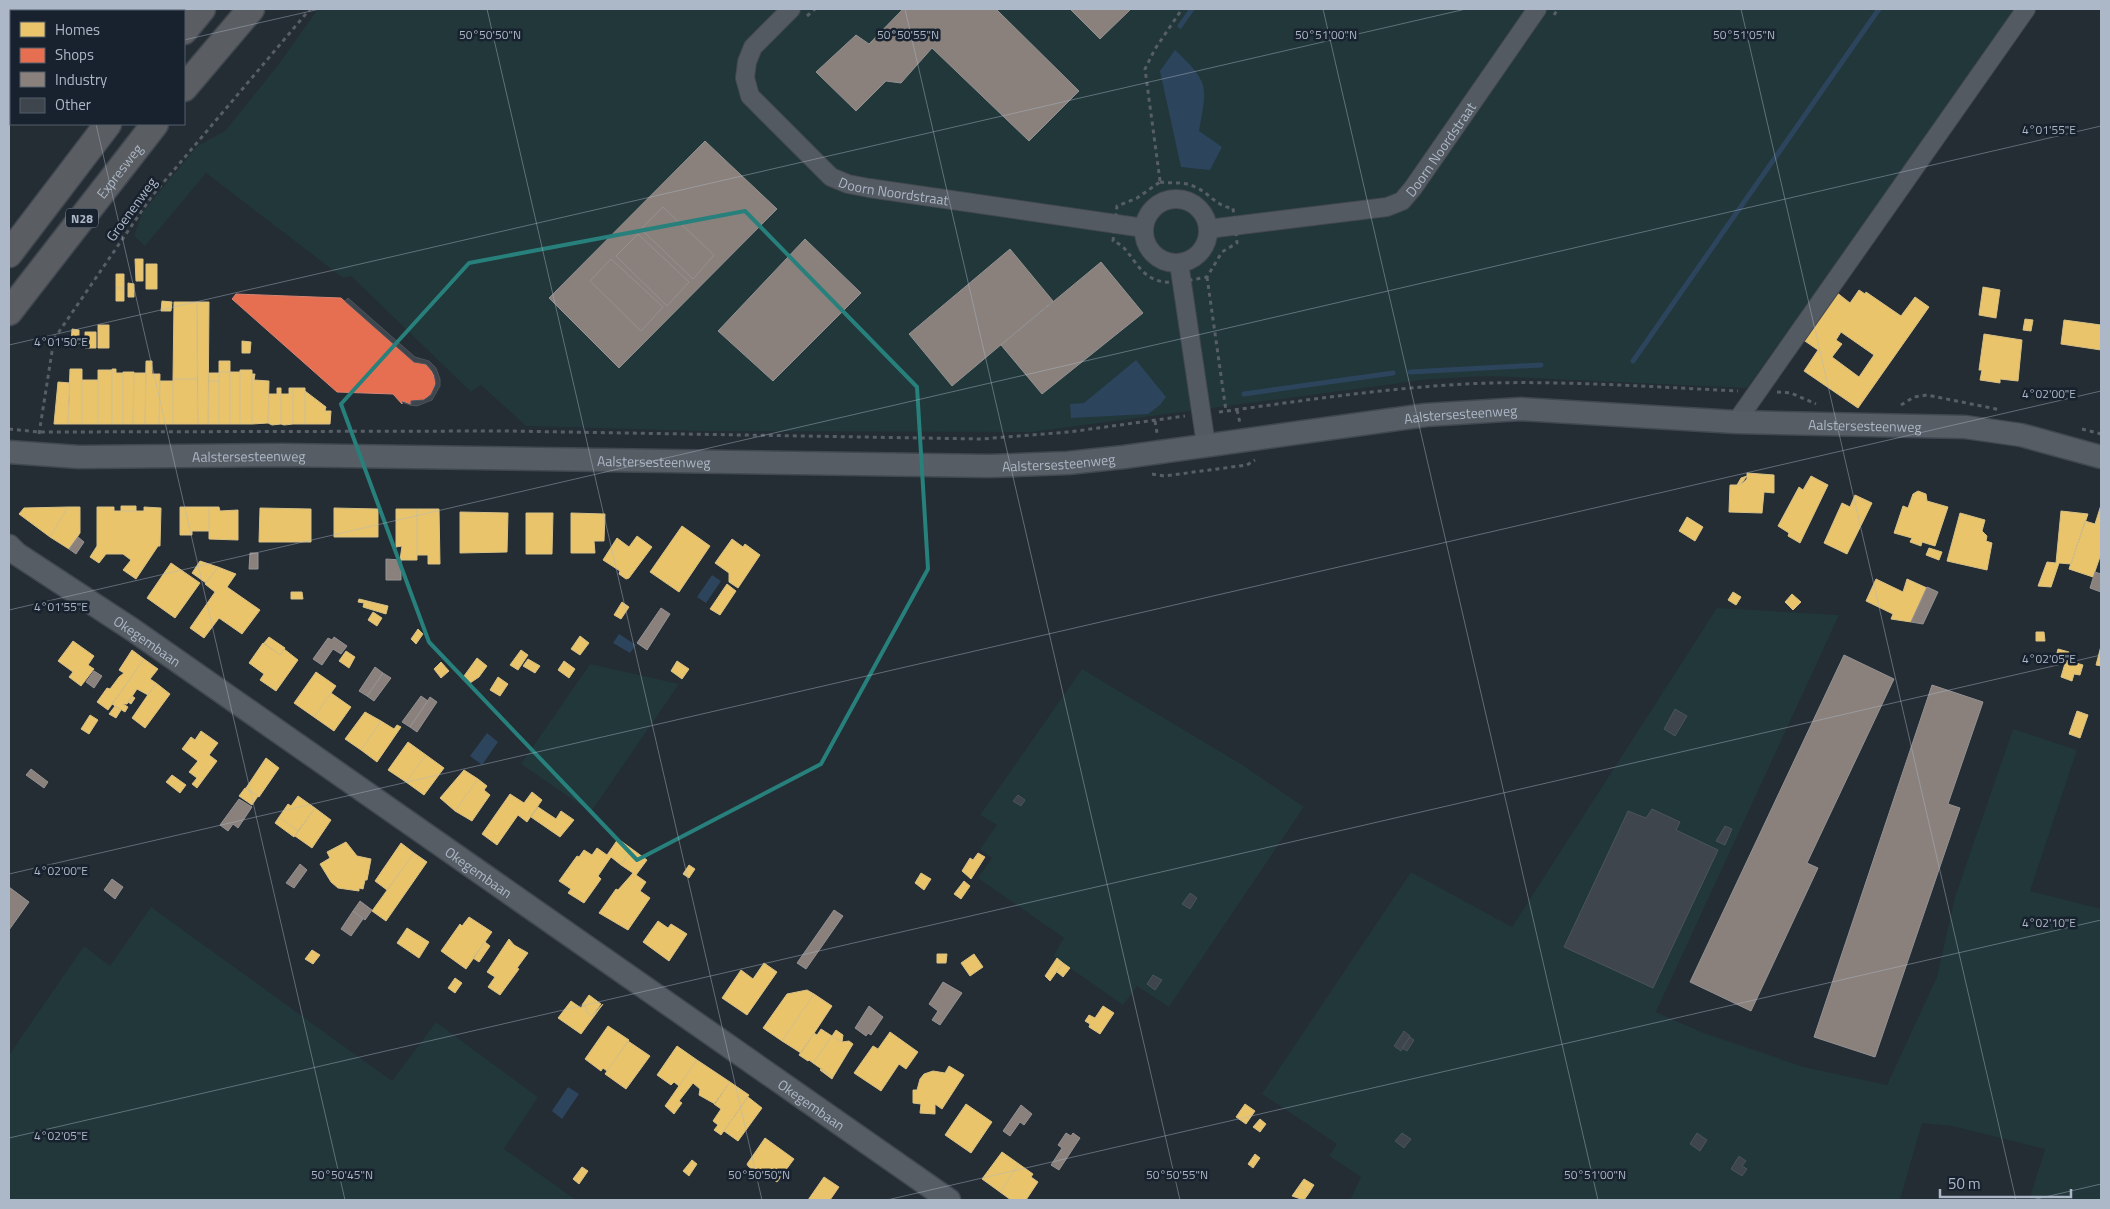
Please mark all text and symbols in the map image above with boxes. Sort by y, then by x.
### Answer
legend [10,10,185,125]
text: Homes [55,18,100,41]
text: 50°50'50"N [459,25,521,44]
text: 50°50'55"N [877,25,939,44]
text: 50°51'00"N [1295,25,1357,44]
text: 50°51'05"N [1713,25,1775,44]
text: Shops [55,43,94,66]
text: Industry [55,68,107,91]
text: Other [55,93,91,116]
street label: Doorn Noordstraat [1400,97,1480,201]
text: 4°01'55"E [2022,120,2076,139]
street label: Expresweg [91,139,147,203]
street label: Doorn Noordstraat [836,171,950,210]
street label: Groenenweg [101,173,161,245]
road number: N28 [66,208,98,228]
text: 4°01'50"E [34,332,88,351]
text: 4°02'00"E [2022,384,2076,403]
street label: Aalstersesteenweg [1402,399,1518,428]
street label: Aalstersesteenweg [1808,413,1922,437]
street label: Aalstersesteenweg [192,444,306,466]
street label: Aalstersesteenweg [1002,448,1116,476]
street label: Aalstersesteenweg [597,449,711,472]
text: 4°01'55"E [34,597,88,616]
street label: Okegembaan [110,610,186,671]
text: 4°02'05"E [2022,649,2076,668]
street label: Okegembaan [441,841,517,903]
text: 4°02'00"E [34,861,88,880]
text: 4°02'10"E [2022,913,2076,932]
street label: Okegembaan [774,1073,850,1135]
text: 4°02'05"E [34,1126,88,1145]
text: 50°50'45"N [311,1165,373,1184]
text: 50°50'50"N [728,1165,790,1184]
text: 50°50'55"N [1146,1165,1208,1184]
text: 50°51'00"N [1564,1165,1626,1184]
scale bar [1940,1166,2071,1198]
text: 50 m [1948,1172,1981,1195]

